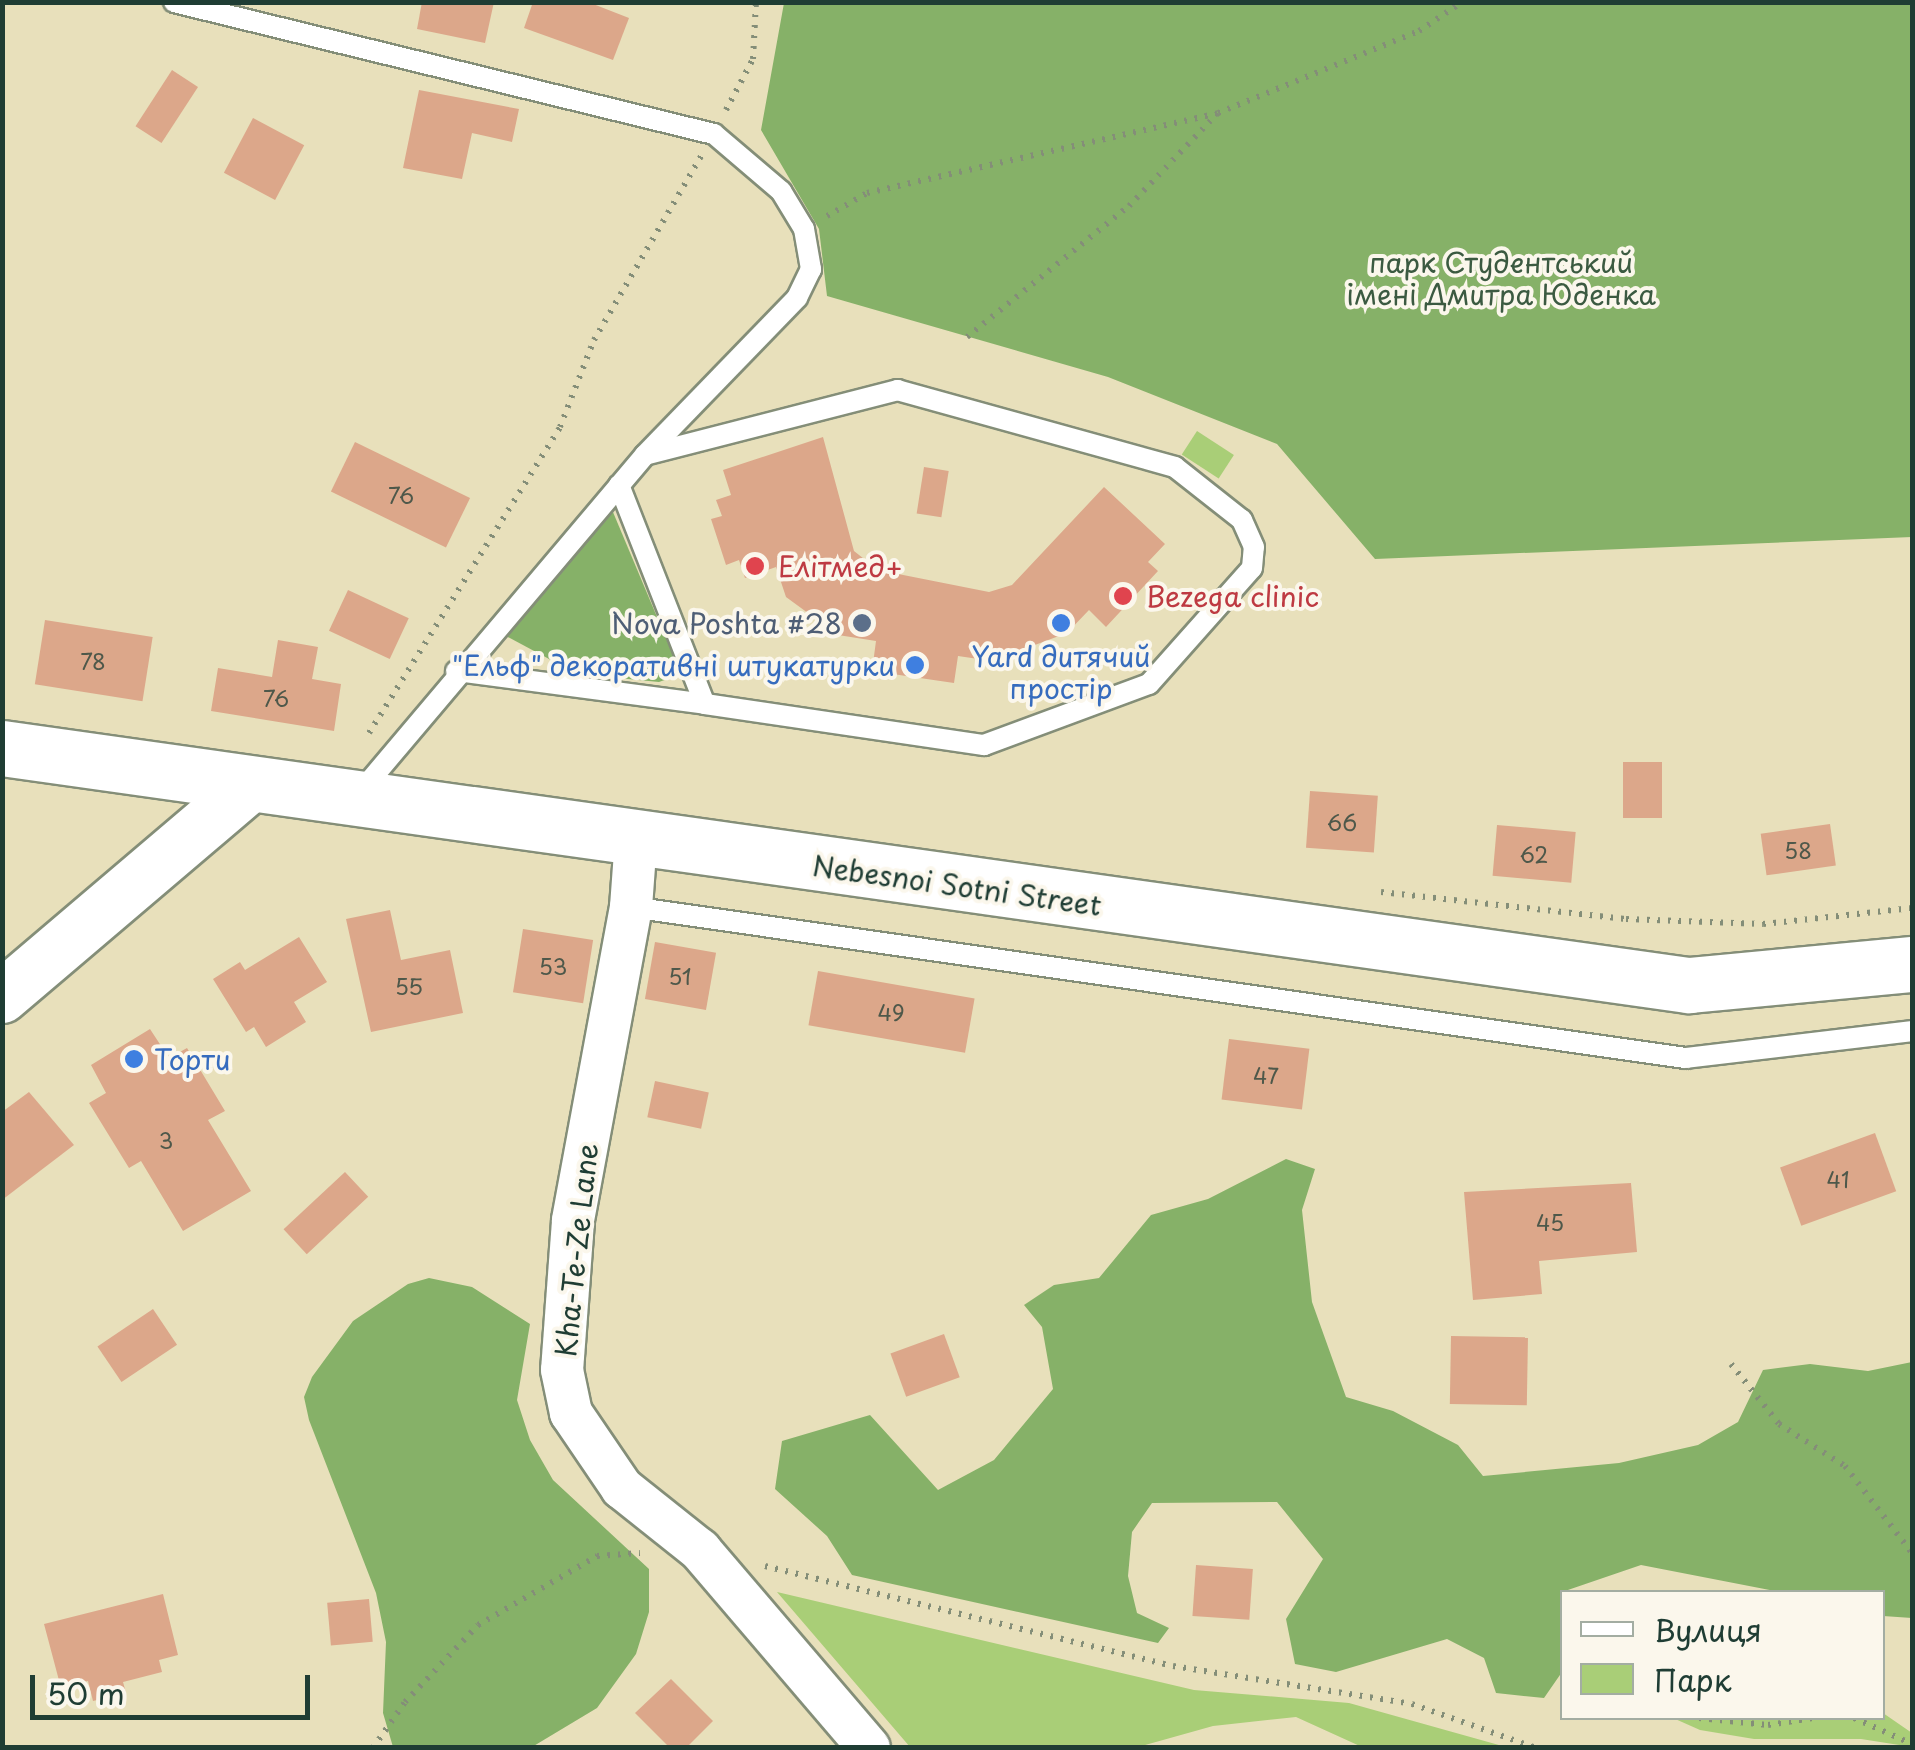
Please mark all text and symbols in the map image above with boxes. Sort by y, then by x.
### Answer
park label: парк Студентський імені Дмитра Юденка [1345,245,1657,311]
house number: 76 [388,482,414,508]
place label: Елітмед+ [778,549,903,583]
marker: Елітмед+ [742,553,768,579]
place label: Bezega clinic [1146,579,1319,613]
marker: Bezega clinic [1110,583,1136,609]
place label: Nova Poshta #28 [611,606,842,640]
marker: Nova Poshta #28 [851,612,873,634]
marker: Yard дитячий простір [1050,612,1072,634]
place label: Yard дитячий простір [971,639,1151,705]
house number: 78 [80,648,106,674]
place label: "Ельф" декоративні штукатурки [449,648,895,682]
marker: "Ельф" декоративні штукатурки [904,654,926,676]
house number: 76 [263,685,289,711]
house number: 66 [1327,809,1357,835]
house number: 58 [1784,837,1812,863]
house number: 62 [1520,841,1548,867]
street label: Nebesnoi Sotni Street [810,848,1104,922]
house number: 53 [539,953,567,979]
house number: 51 [668,963,692,989]
house number: 55 [395,973,423,999]
house number: 49 [877,999,905,1025]
place label: Торти [154,1042,230,1076]
marker: Торти [123,1048,145,1070]
house number: 47 [1253,1062,1279,1088]
house number: 3 [159,1127,173,1153]
street label: Kha-Te-Ze Lane [548,1142,604,1358]
house number: 41 [1826,1166,1850,1192]
house number: 45 [1536,1209,1564,1235]
legend [1560,1590,1885,1720]
text: Вулиця [1654,1607,1762,1652]
scale bar [35,1655,315,1717]
text: Парк [1654,1657,1731,1702]
text: 50 m [47,1670,125,1715]

